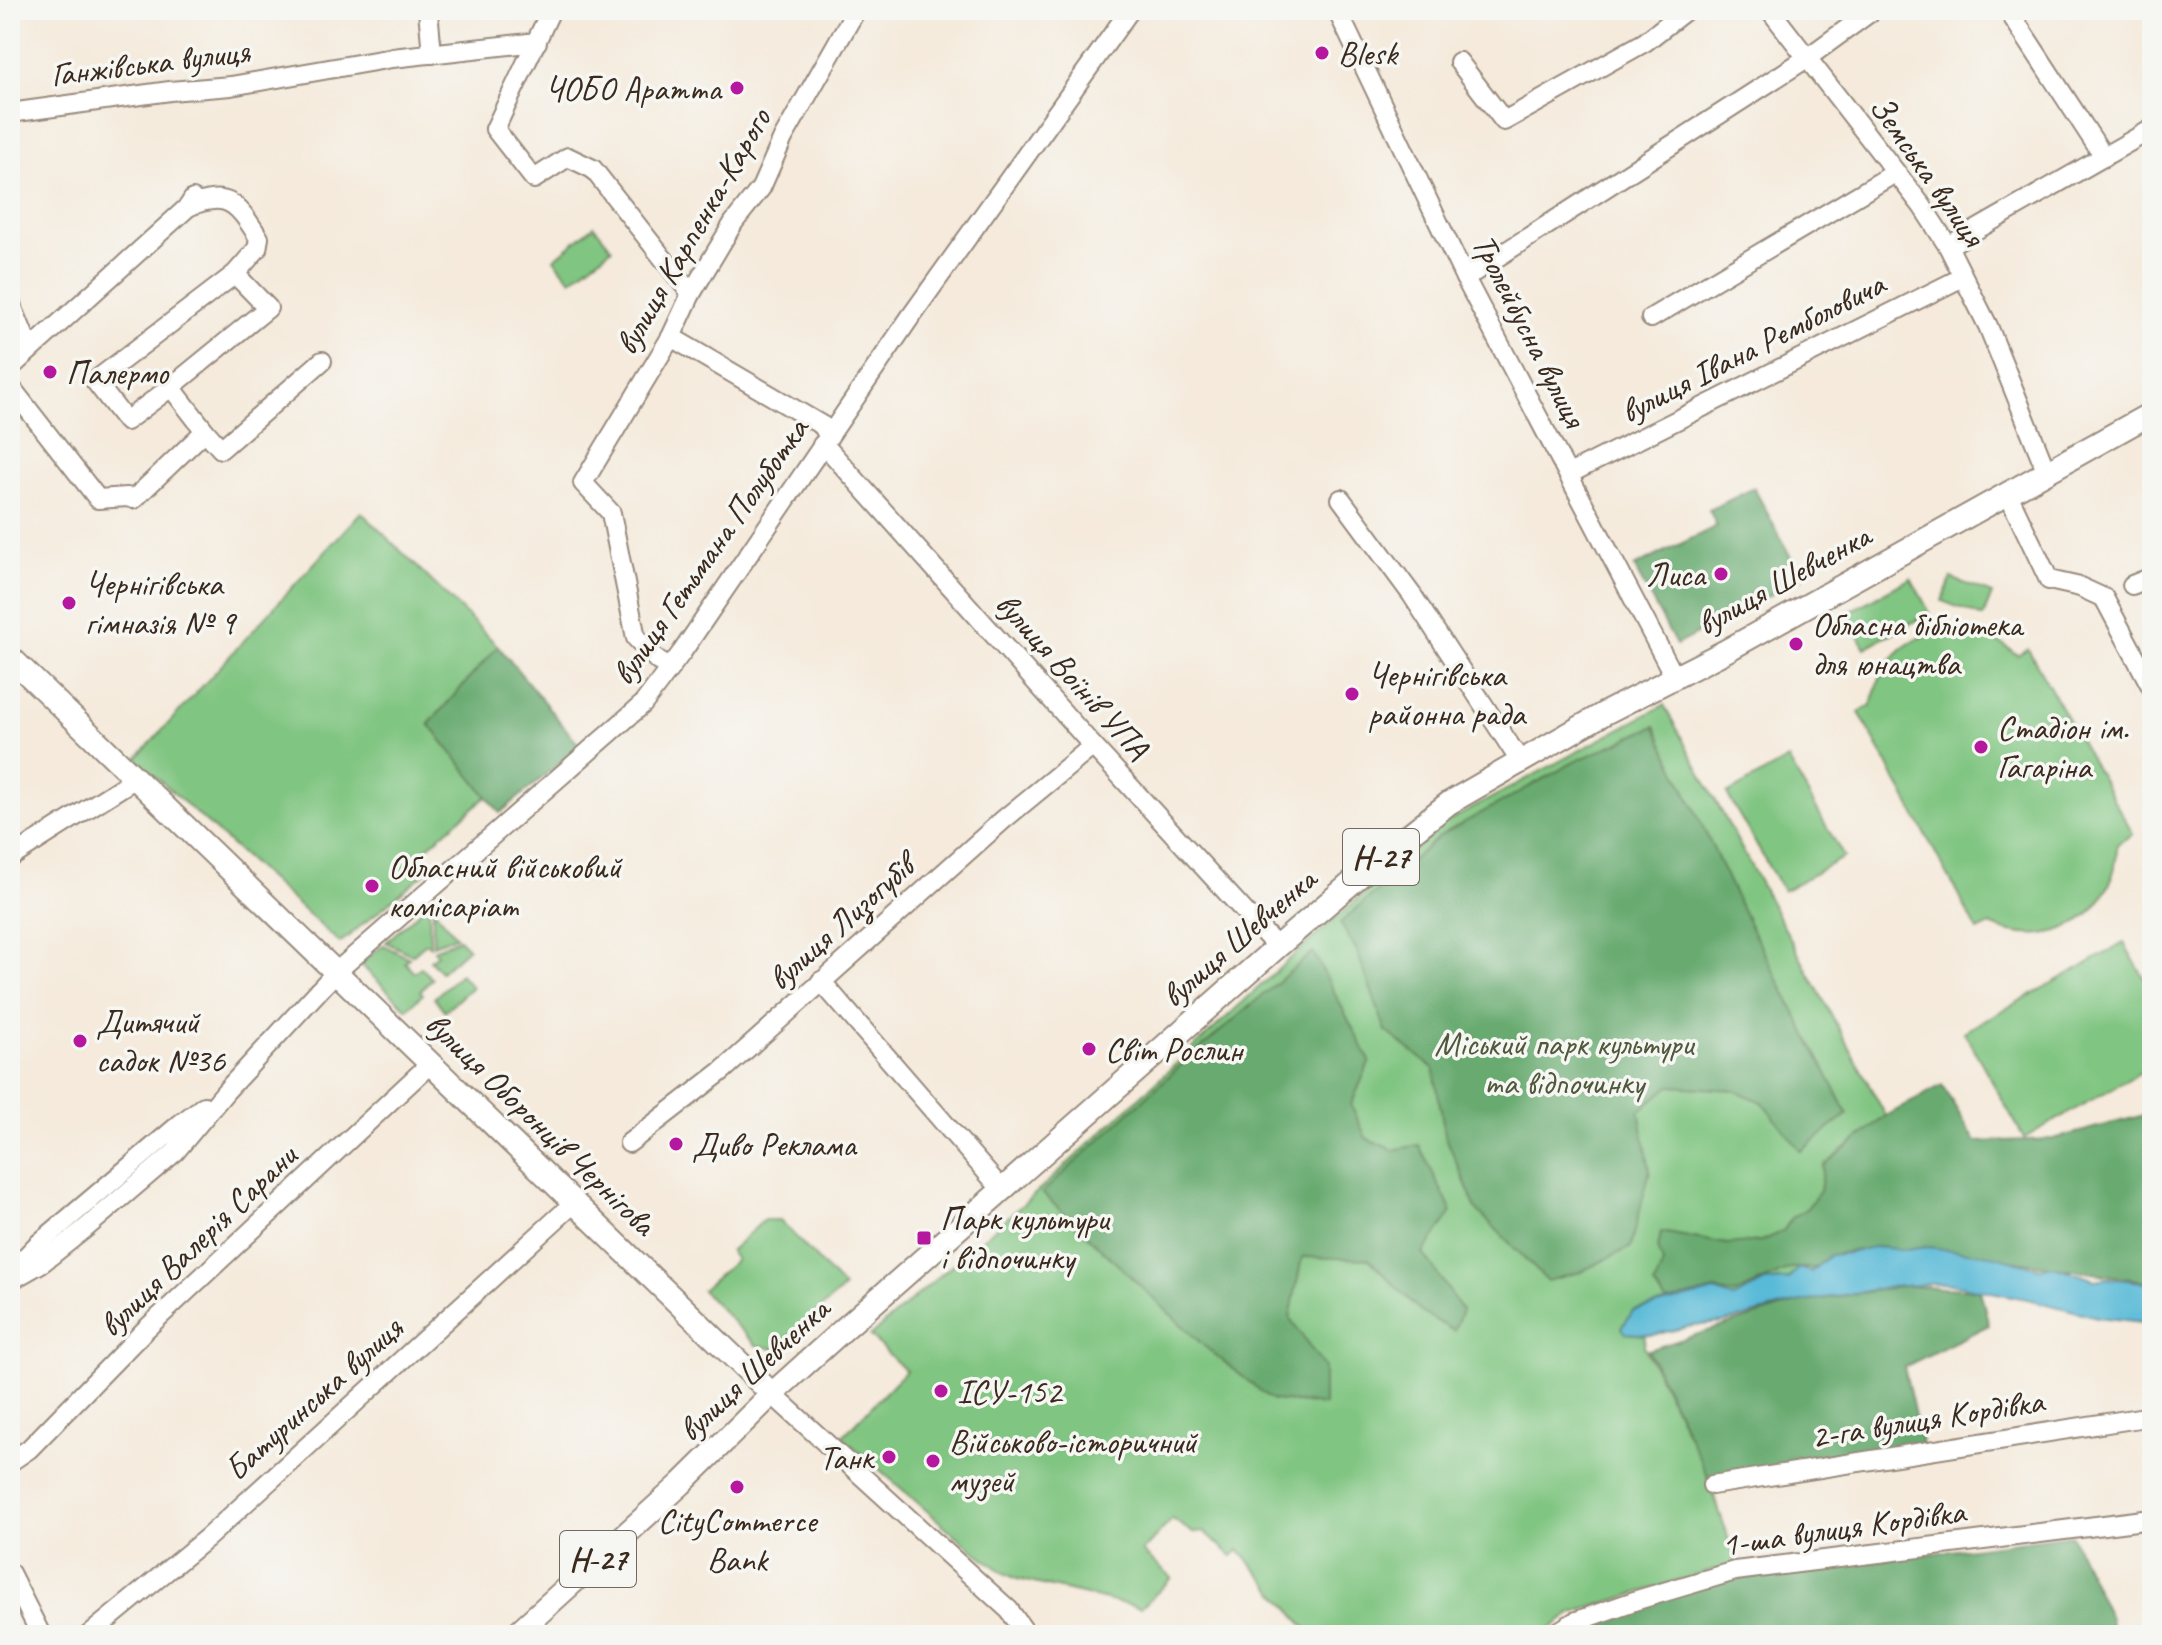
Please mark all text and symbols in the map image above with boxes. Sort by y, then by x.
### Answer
street label: Ганжівська вулиця [48,29,254,96]
place label: Blesk [1338,32,1399,75]
marker: Blesk [1313,44,1331,62]
place label: ЧОБО Аратта [545,67,723,110]
marker: ЧОБО Аратта [728,79,746,97]
street label: Земська вулиця [1860,87,1996,256]
street label: вулиця Карпенка-Карого [605,99,781,362]
street label: Тролейбусна вулиця [1463,227,1598,436]
street label: вулиця Івана Ремболовича [1613,261,1894,433]
place label: Палермо [66,351,170,394]
marker: Палермо [41,363,59,381]
street label: вулиця Гетьмана Полуботка [601,408,819,693]
street label: вулиця Шевченка [1689,513,1880,645]
place label: Лиса [1646,553,1707,596]
place label: Чернігівська гімназія № 9 [85,562,238,644]
marker: Лиса [1712,565,1730,583]
street label: вулиця Воїнів УПА [986,583,1160,769]
marker: Чернігівська гімназія № 9 [60,594,78,612]
place label: Обласна бібліотека для юнацтва [1812,603,2025,685]
marker: Обласна бібліотека для юнацтва [1787,635,1805,653]
place label: Чернігівська районна рада [1368,653,1527,735]
marker: Чернігівська районна рада [1343,685,1361,703]
place label: Стадіон ім. Гагаріна [1997,706,2129,788]
marker: Стадіон ім. Гагаріна [1972,738,1990,756]
road number: Н-27 [1343,829,1419,885]
street label: вулиця Лизогубів [758,840,928,999]
place label: Обласний військовий комісаріат [388,845,623,927]
street label: вулиця Шевченка [1152,856,1327,1017]
marker: Обласний військовий комісаріат [363,877,381,895]
place label: Дитячий садок №36 [96,1000,227,1082]
street label: вулиця Оборонців Чернігова [416,1002,667,1246]
park label: Міський парк культури та відпочинку [1434,1022,1696,1104]
place label: Світ Рослин [1105,1028,1245,1071]
marker: Дитячий садок №36 [71,1032,89,1050]
marker: Світ Рослин [1080,1040,1098,1058]
place label: Диво Реклама [692,1123,858,1166]
street label: вулиця Валерія Сарани [89,1133,307,1346]
marker: Диво Реклама [667,1135,685,1153]
place label: Парк культури і відпочинку [940,1197,1111,1279]
marker: Парк культури і відпочинку [915,1229,933,1247]
street label: вулиця Шевченка [668,1286,840,1451]
street label: Батуринська вулиця [215,1306,413,1490]
place label: ІСУ-152 [957,1370,1064,1413]
street label: 2-га вулиця Кордівка [1808,1379,2049,1458]
marker: ІСУ-152 [932,1382,950,1400]
place label: Військово-історичний музей [949,1420,1198,1502]
place label: Танк [819,1436,876,1479]
marker: Танк [880,1448,898,1466]
marker: Військово-історичний музей [924,1452,942,1470]
marker: CityCommerce Bank [728,1478,746,1496]
street label: 1-ша вулиця Кордівка [1719,1489,1970,1566]
place label: CityCommerce Bank [658,1499,819,1581]
road number: Н-27 [560,1531,636,1587]

